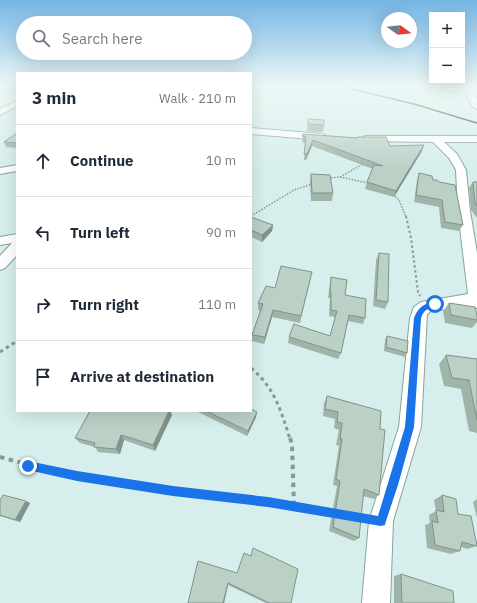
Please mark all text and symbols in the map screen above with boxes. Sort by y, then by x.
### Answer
north arrow [381,12,417,48]
map controls [429,12,465,84]
button: + [429,12,465,48]
search box [16,16,252,60]
icon: search [30,27,52,49]
text: Search here [62,29,142,48]
button: − [429,48,465,84]
text: 3 min [32,87,76,109]
text: Walk · 210 m [159,90,236,107]
icon: ahead [32,150,54,172]
text: Continue [70,151,134,170]
text: 10 m [206,152,236,169]
icon: left [32,222,54,244]
text: Turn left [70,223,130,242]
text: 90 m [206,224,236,241]
icon: right [32,294,54,316]
text: Turn right [70,295,139,314]
route start [426,295,444,313]
text: 110 m [198,296,236,313]
icon: arrive [32,366,54,388]
text: Arrive at destination [70,367,214,386]
route end [19,457,37,475]

